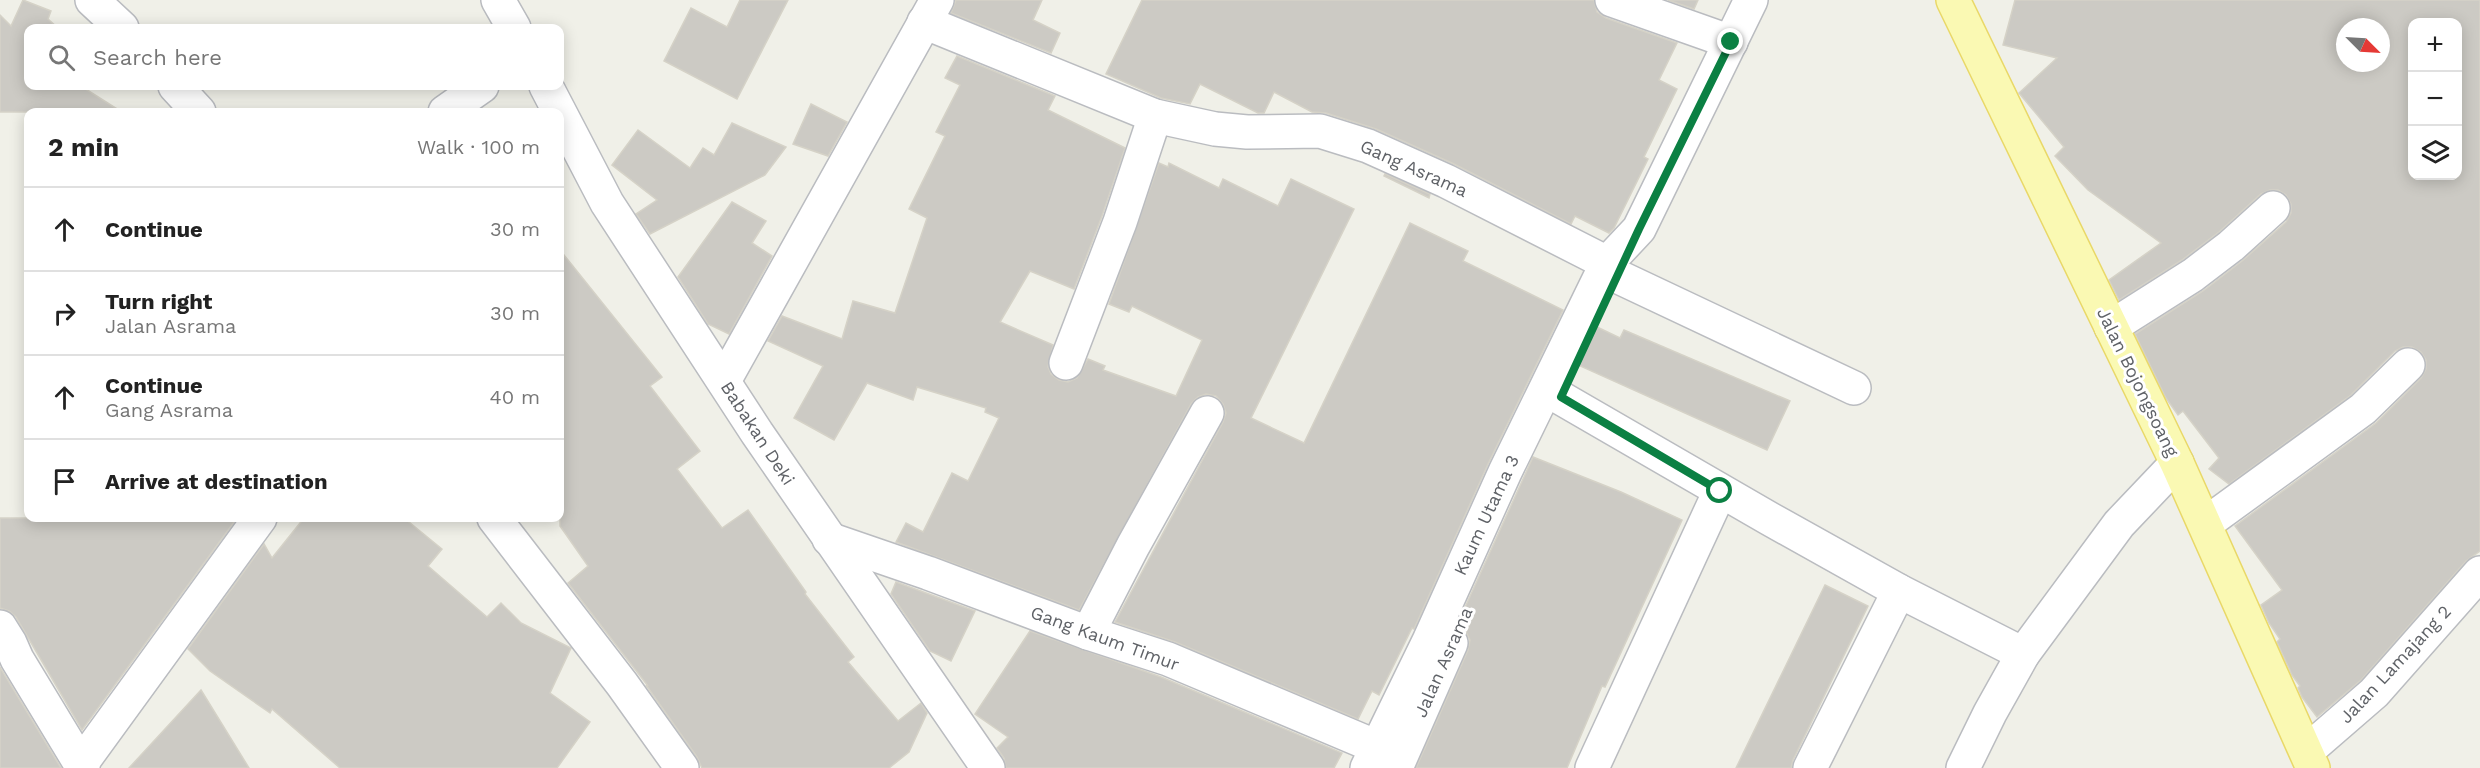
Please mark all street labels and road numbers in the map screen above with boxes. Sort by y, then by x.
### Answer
street label: Gang Asrama [1357,135,1471,201]
street label: Jalan Bojongsoang [2093,304,2183,460]
street label: Babakan Deki [717,377,799,489]
street label: Kaum Utama 3 [1449,452,1523,578]
street label: Gang Kaum Timur [1028,601,1182,675]
street label: Jalan Lamajang 2 [2335,601,2455,727]
street label: Jalan Asrama [1409,604,1477,720]

